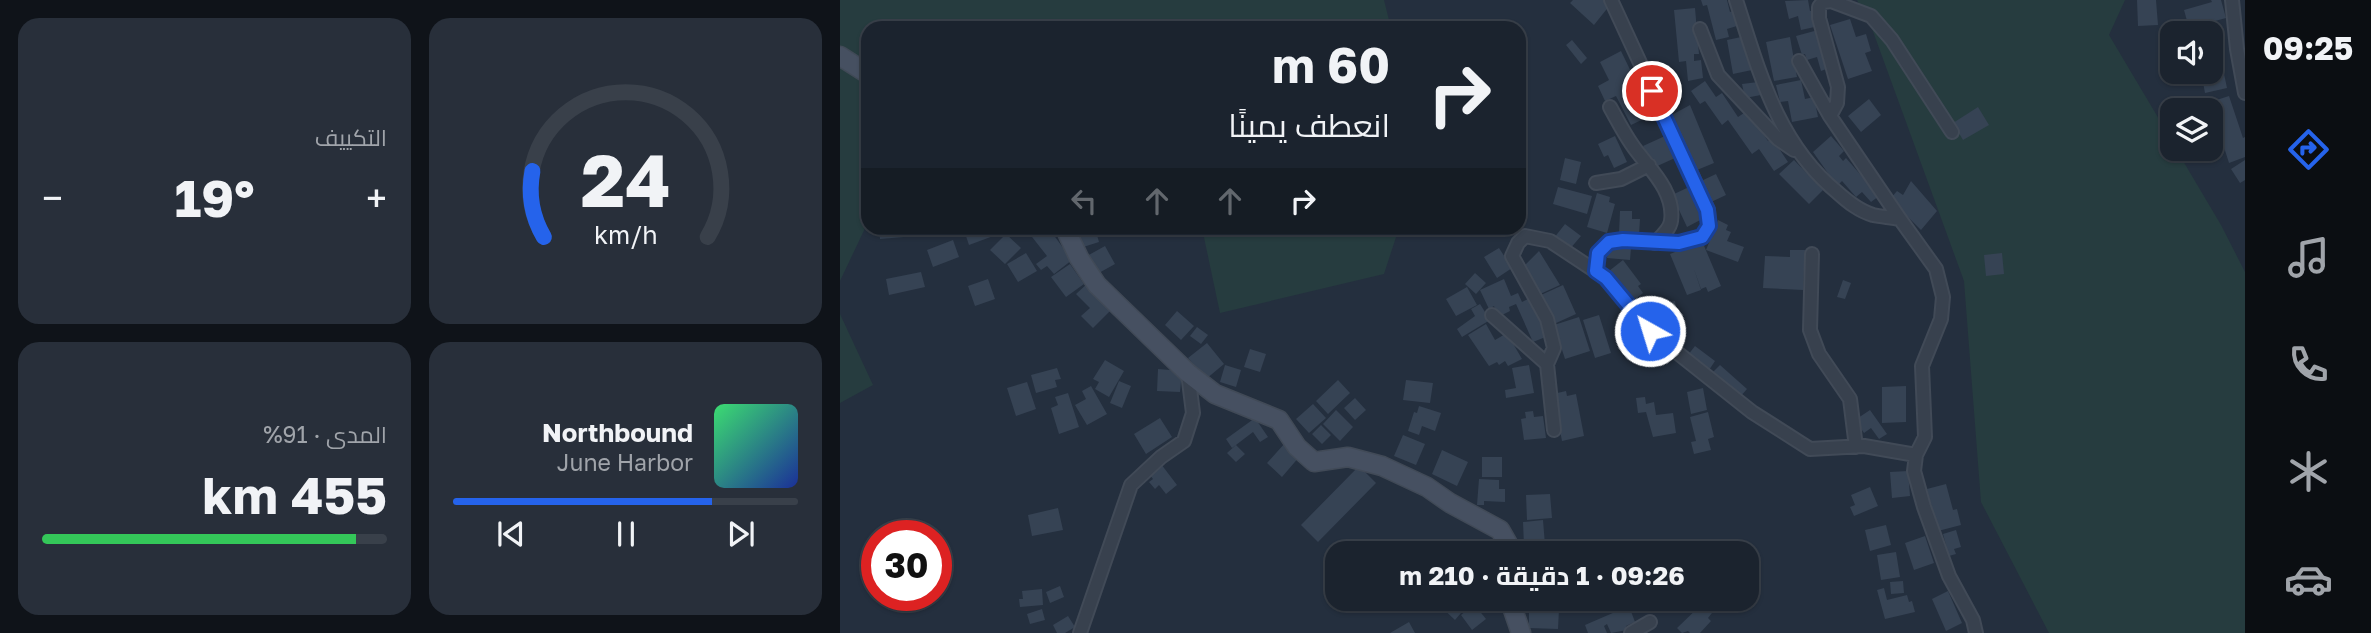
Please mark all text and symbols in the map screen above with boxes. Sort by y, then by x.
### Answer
map controls [2160,21,2223,161]
button: sound [2160,21,2223,84]
text: 09:25 [2263,29,2353,67]
text: 60 m [1272,35,1390,94]
icon: right [1414,49,1505,140]
pin [1622,61,1682,121]
icon: arrive [1633,72,1671,110]
button: layers [2160,98,2223,161]
text: انعطف يمينًا [1228,106,1390,144]
text: التكييف [315,123,387,151]
icon: directions [2284,125,2333,174]
text: 24 [581,136,670,223]
text: 19° [174,166,255,228]
text: − [42,175,63,220]
text: + [366,175,387,220]
icon: left [1065,182,1103,220]
icon: ahead [1138,182,1176,220]
icon: ahead [1211,182,1249,220]
icon: right [1284,182,1322,220]
text: km/h [594,219,657,250]
icon: music [2284,233,2333,282]
position arrow [1613,294,1687,368]
icon: phone [2284,340,2333,389]
text: Northbound [542,417,693,448]
text: المدى · 91% [263,420,387,448]
icon: climate [2284,447,2333,496]
text: June Harbor [557,448,693,476]
text: 455 km [202,463,387,525]
icon: previous [492,515,530,553]
icon: pause [607,515,645,553]
icon: next [722,515,760,553]
speed limit sign: 30 [861,520,952,611]
icon: car [2284,555,2333,604]
text: 09:26 · 1 دقيقة · 210 m [1399,560,1685,591]

